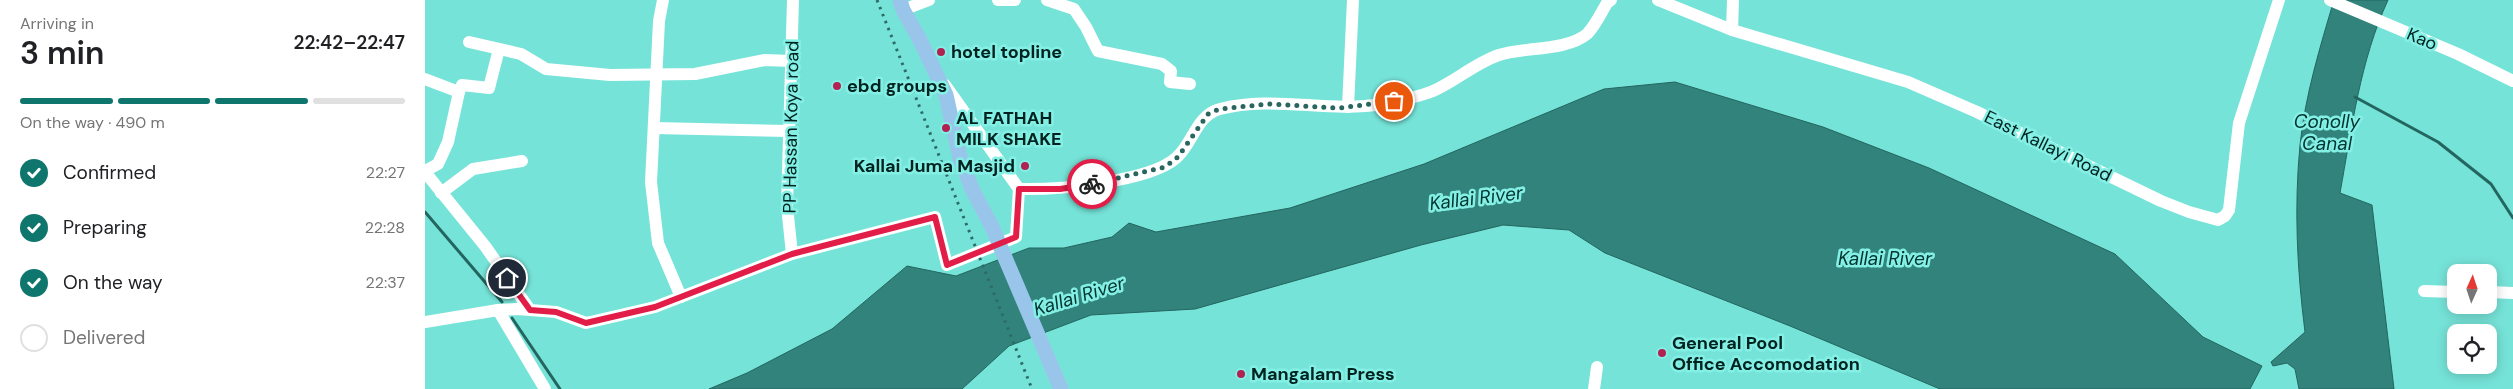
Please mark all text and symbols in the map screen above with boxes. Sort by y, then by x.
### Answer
text: Arriving in [20,13,94,34]
street label: Kao [2403,22,2441,56]
text: 22:42–22:47 [294,30,405,55]
text: 3 min [20,32,104,74]
street label: PP Hassan Koya road [777,40,805,214]
place label: hotel topline [951,40,1062,64]
marker: hotel topline [935,46,947,58]
place label: ebd groups [847,74,947,98]
marker: ebd groups [831,80,843,92]
pin [1373,80,1415,122]
icon: bag [1380,87,1408,115]
street label: East Kallayi Road [1980,105,2116,187]
place label: AL FATHAH MILK SHAKE [956,106,1062,151]
water label: Conolly Canal [2294,109,2362,156]
text: On the way · 490 m [20,112,165,133]
marker: AL FATHAH MILK SHAKE [940,122,952,134]
place label: Kallai Juma Masjid [854,154,1015,178]
icon: check [20,159,48,187]
courier [1067,159,1117,209]
text: Confirmed [63,160,156,185]
marker: Kallai Juma Masjid [1019,160,1031,172]
text: 22:27 [366,162,405,183]
icon: bike [1078,170,1106,198]
water label: Kallai River [1428,180,1525,216]
icon: check [20,214,48,242]
text: Preparing [63,215,147,240]
text: 22:28 [365,217,405,238]
water label: Kallai River [1838,246,1933,271]
pin [486,257,528,299]
icon: home [493,264,521,292]
north arrow [2447,264,2497,314]
map controls [2447,264,2497,374]
icon: check [20,269,48,297]
text: On the way [63,270,163,295]
water label: Kallai River [1030,270,1128,322]
text: 22:37 [366,272,405,293]
button: locate [2447,324,2497,374]
text: Delivered [63,325,145,350]
place label: General Pool Office Accomodation [1672,331,1860,376]
marker: General Pool Office Accomodation [1656,347,1668,359]
place label: Mangalam Press [1251,362,1395,386]
marker: Mangalam Press [1235,368,1247,380]

